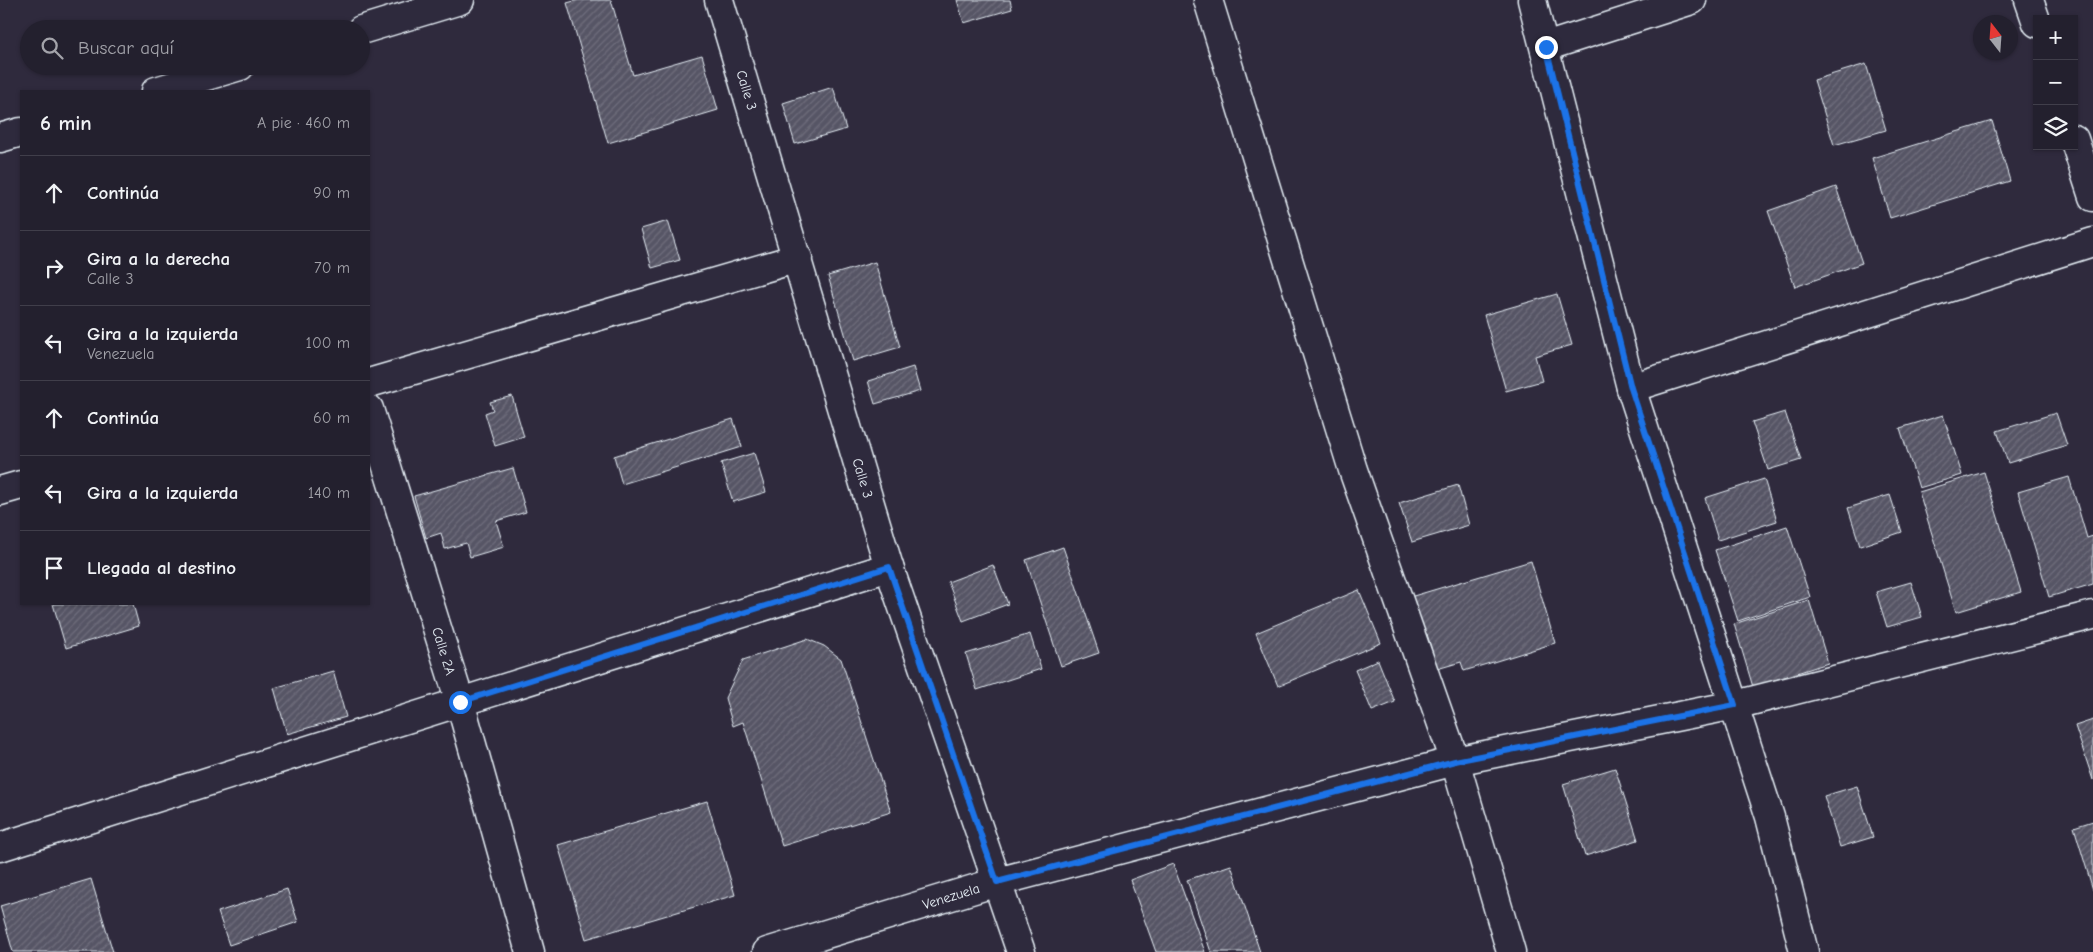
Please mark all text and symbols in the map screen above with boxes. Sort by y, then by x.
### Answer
north arrow [1973,15,2018,60]
map controls [2033,15,2078,150]
button: + [2033,15,2078,60]
search box [20,20,370,75]
icon: search [38,34,66,62]
route end [1535,36,1558,59]
text: Buscar aquí [78,37,174,59]
button: − [2033,60,2078,105]
street label: Calle 3 [732,68,761,112]
button: layers [2033,105,2078,150]
text: 6 min [40,111,92,135]
text: A pie · 460 m [257,114,350,132]
icon: ahead [40,179,68,207]
text: Continúa [87,182,159,204]
text: 90 m [313,184,350,202]
text: Gira a la derecha [87,248,230,270]
icon: right [40,254,68,282]
text: 70 m [314,259,350,277]
text: Calle 3 [87,270,134,288]
text: Gira a la izquierda [87,323,238,345]
icon: left [40,329,68,357]
text: 100 m [306,334,350,352]
text: Venezuela [87,345,154,363]
icon: ahead [40,404,68,432]
text: Continúa [87,407,159,429]
text: 60 m [313,409,350,427]
street label: Calle 3 [848,456,877,500]
icon: left [40,479,68,507]
text: Gira a la izquierda [87,482,238,504]
text: 140 m [308,484,350,502]
icon: arrive [40,554,68,582]
text: Llegada al destino [87,557,236,579]
street label: Calle 2A [428,625,459,677]
route start [449,691,472,714]
street label: Venezuela [920,880,982,913]

